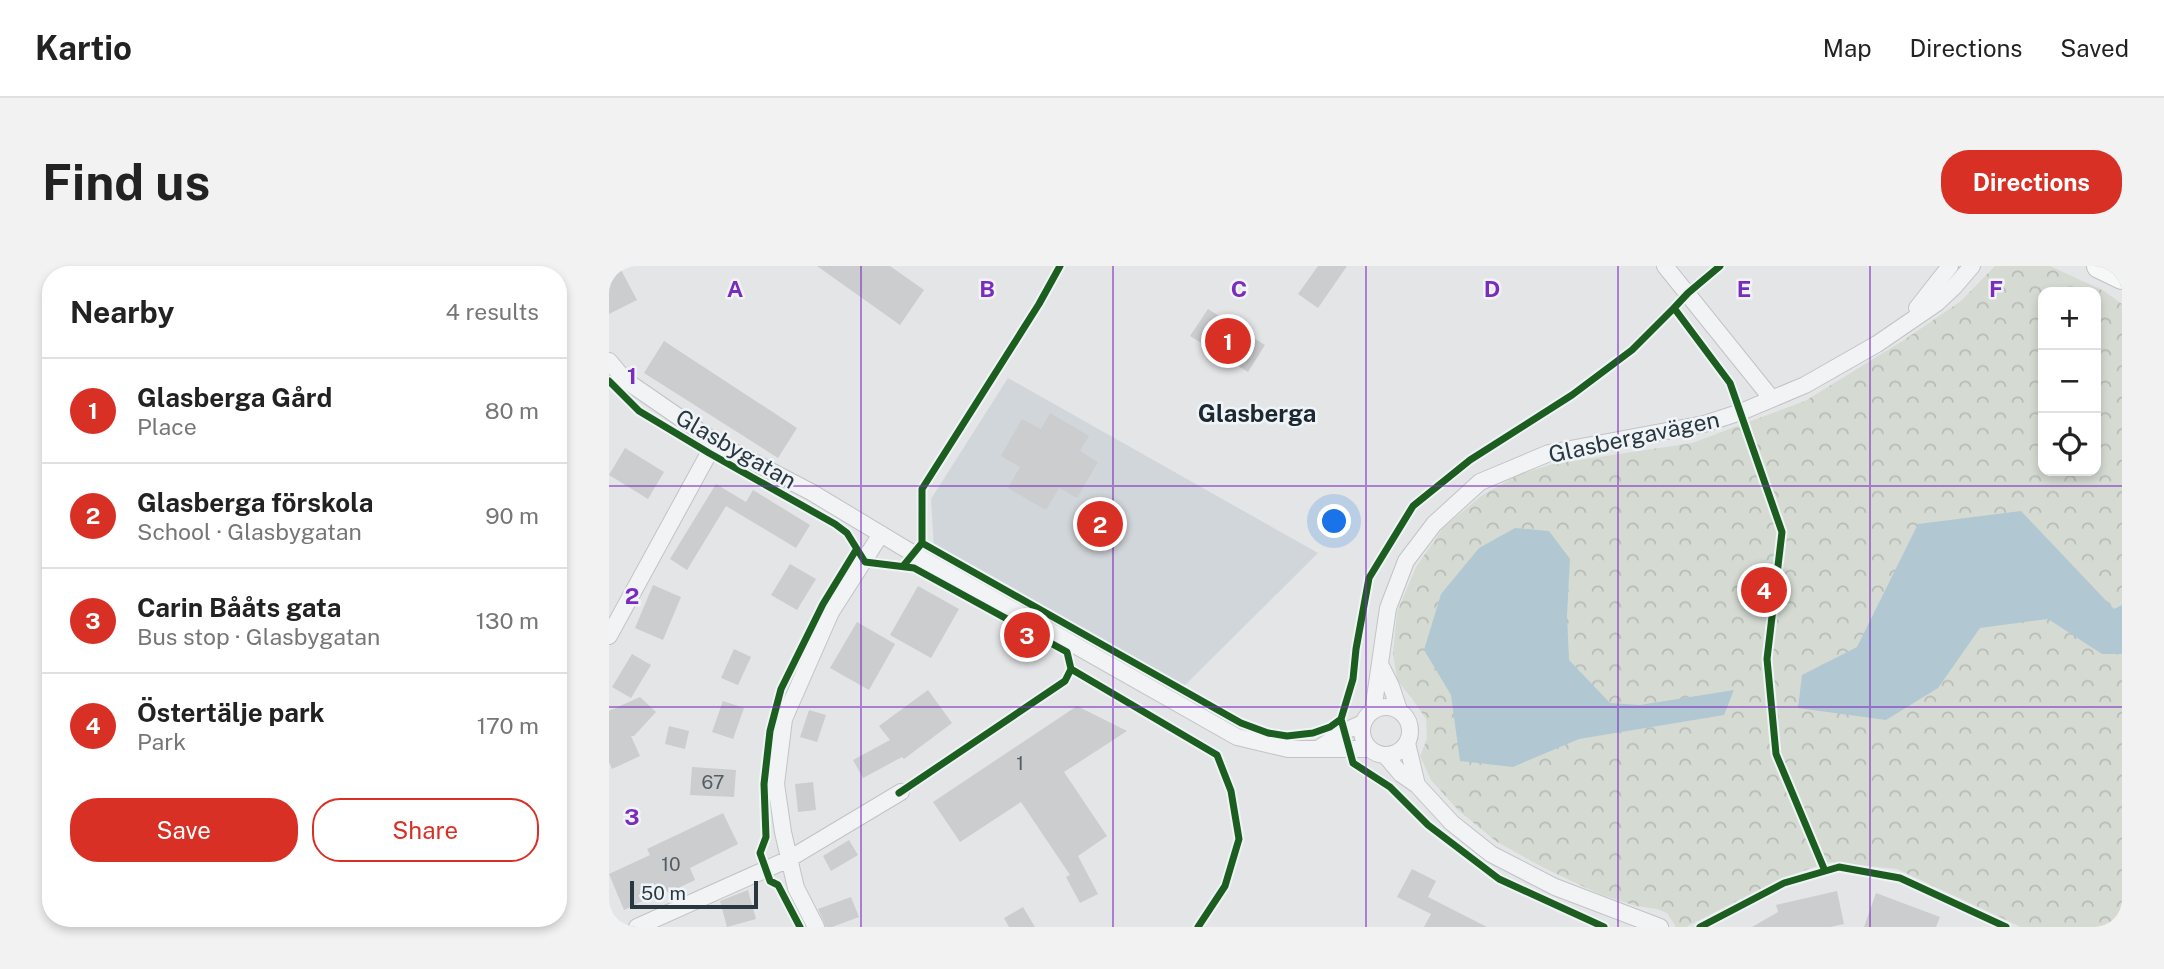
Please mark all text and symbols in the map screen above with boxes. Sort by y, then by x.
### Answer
text: Kartio [35,29,132,67]
text: Map [1823,34,1872,62]
text: Directions [1910,34,2022,62]
text: Saved [2060,34,2129,62]
button: Directions [1941,150,2122,214]
text: Find us [42,153,210,211]
text: A [727,275,744,302]
text: B [979,275,995,302]
text: C [1231,275,1247,302]
text: D [1484,275,1500,302]
text: E [1737,275,1751,302]
text: F [1989,275,2003,302]
map controls [2038,287,2101,476]
button: + [2038,287,2101,350]
text: Nearby [70,294,174,330]
text: 4 results [445,298,539,325]
pin: 1 [1205,315,1251,367]
button: − [2038,350,2101,413]
text: 1 [627,362,637,389]
text: Glasberga Gård [137,382,332,413]
text: 1 [88,397,98,424]
text: 80 m [485,397,539,424]
district label: Glasberga [1198,399,1316,427]
street label: Glasbygatan [671,403,801,494]
street label: Glasbergavägen [1546,405,1722,468]
text: Place [137,413,197,440]
button: locate [2038,413,2101,476]
text: Glasberga förskola [137,487,373,518]
pin: 2 [1077,498,1123,550]
text: 2 [86,502,100,529]
text: 90 m [485,502,539,529]
your location [1317,504,1351,538]
text: School · Glasbygatan [137,518,362,545]
pin: 4 [1741,564,1787,616]
text: 2 [625,582,639,609]
text: Carin Bååts gata [137,592,342,623]
text: 3 [85,607,101,634]
text: 130 m [476,607,539,634]
pin: 3 [1004,609,1050,661]
text: Bus stop · Glasbygatan [137,623,380,650]
text: Östertälje park [137,697,325,728]
text: 4 [85,712,101,739]
text: 170 m [477,712,539,739]
text: Park [137,728,186,755]
house number: 1 [1016,752,1024,774]
house number: 67 [702,771,724,793]
button: Save [70,798,298,862]
button: Share [312,798,539,862]
text: 3 [624,803,640,830]
house number: 10 [661,853,681,875]
scale bar [630,878,758,910]
text: 50 m [641,882,686,904]

